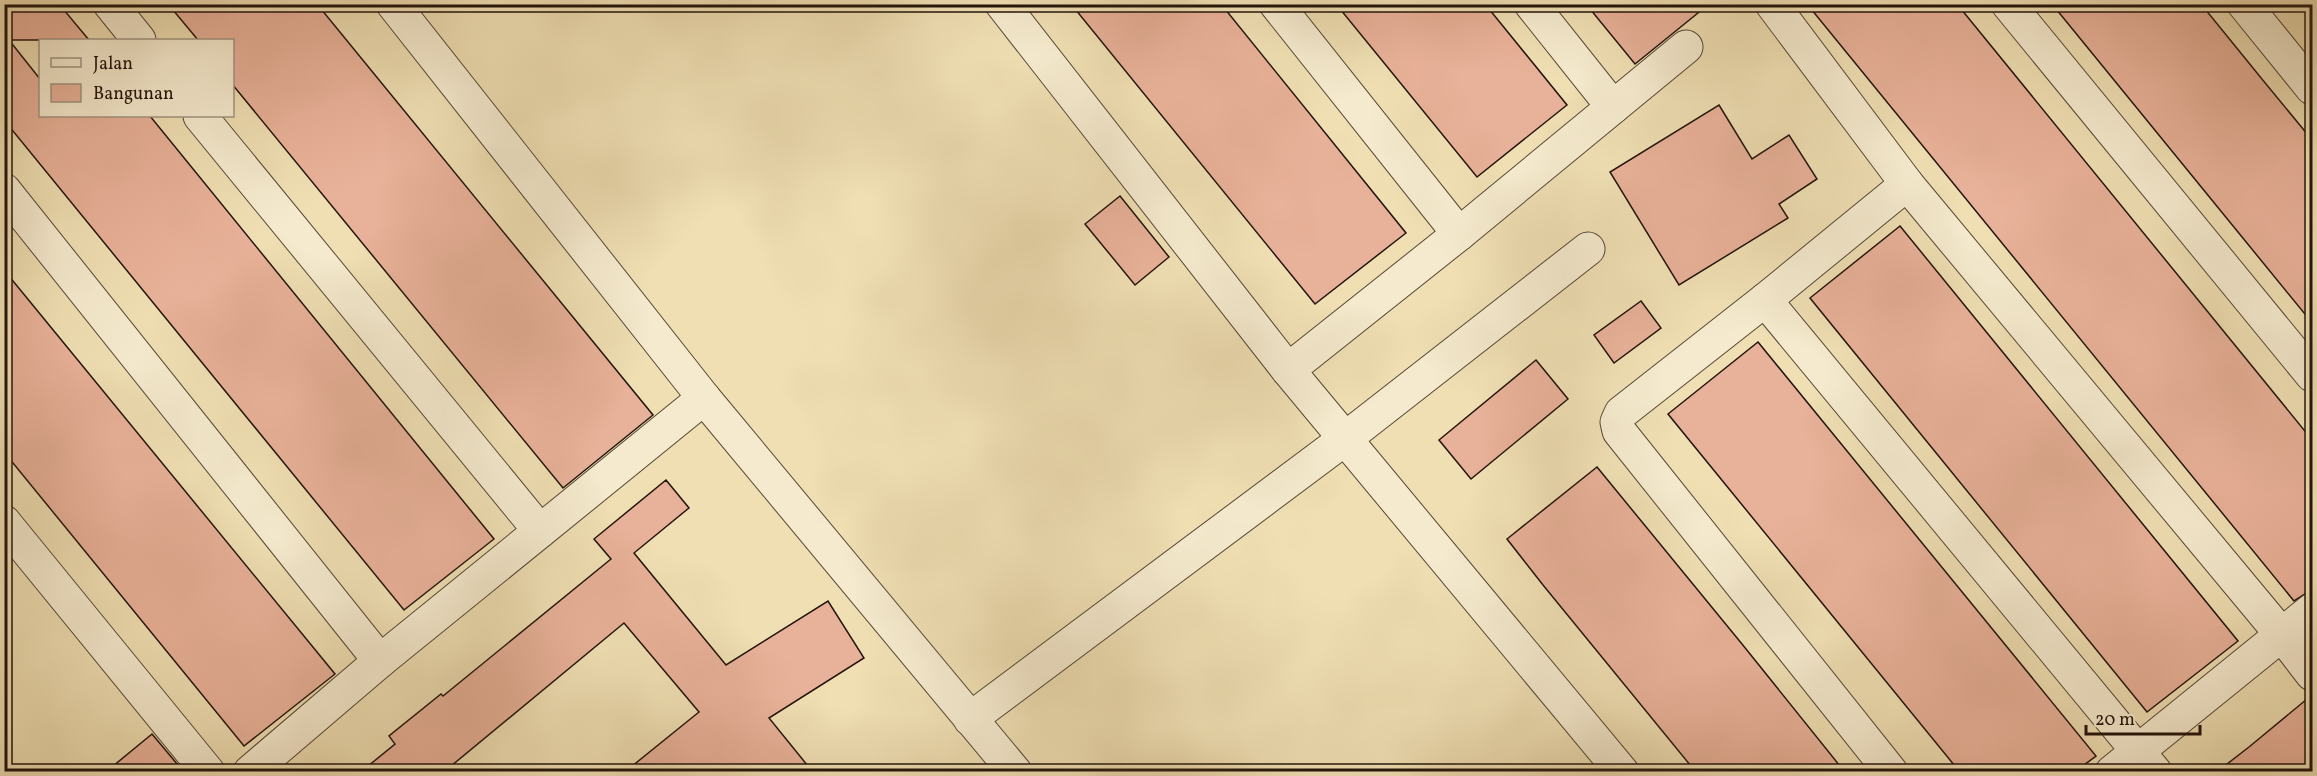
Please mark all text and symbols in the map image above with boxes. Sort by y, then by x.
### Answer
legend [39,39,234,117]
text: Jalan [93,52,133,77]
text: Bangunan [93,82,174,107]
scale bar [2086,698,2200,736]
text: 20 m [2095,708,2135,733]

